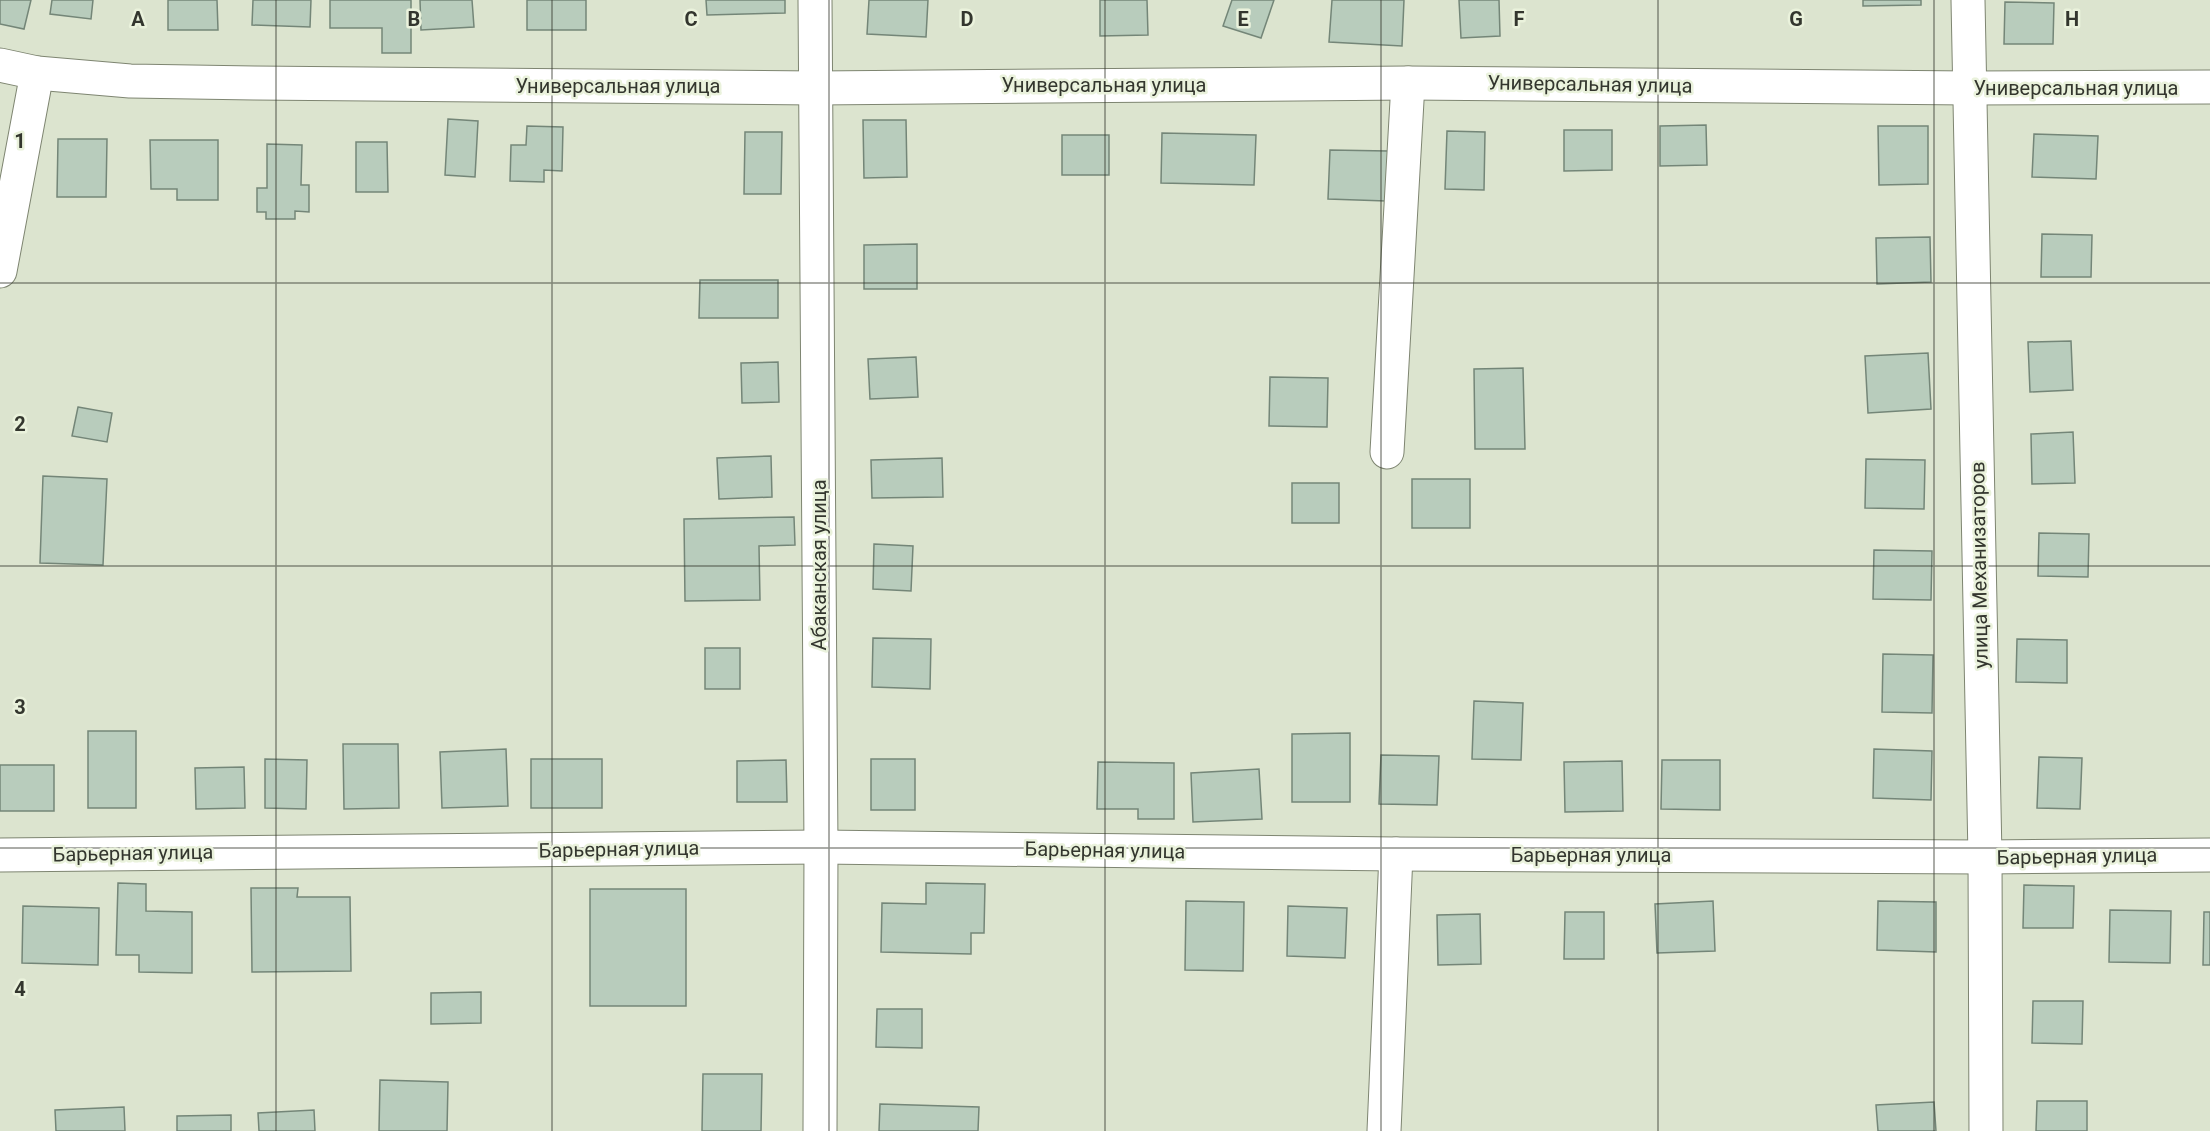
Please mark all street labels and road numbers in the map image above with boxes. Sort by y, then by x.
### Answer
street label: Универсальная улица [1487,70,1693,98]
street label: Универсальная улица [1002,73,1206,97]
street label: Универсальная улица [516,74,720,98]
street label: Универсальная улица [1974,76,2178,100]
street label: улица Механизаторов [1965,461,1993,669]
street label: Абаканская улица [807,479,831,651]
street label: Барьерная улица [538,836,700,862]
street label: Барьерная улица [1024,837,1186,863]
street label: Барьерная улица [52,840,214,866]
street label: Барьерная улица [1511,843,1671,867]
street label: Барьерная улица [1996,843,2158,869]

